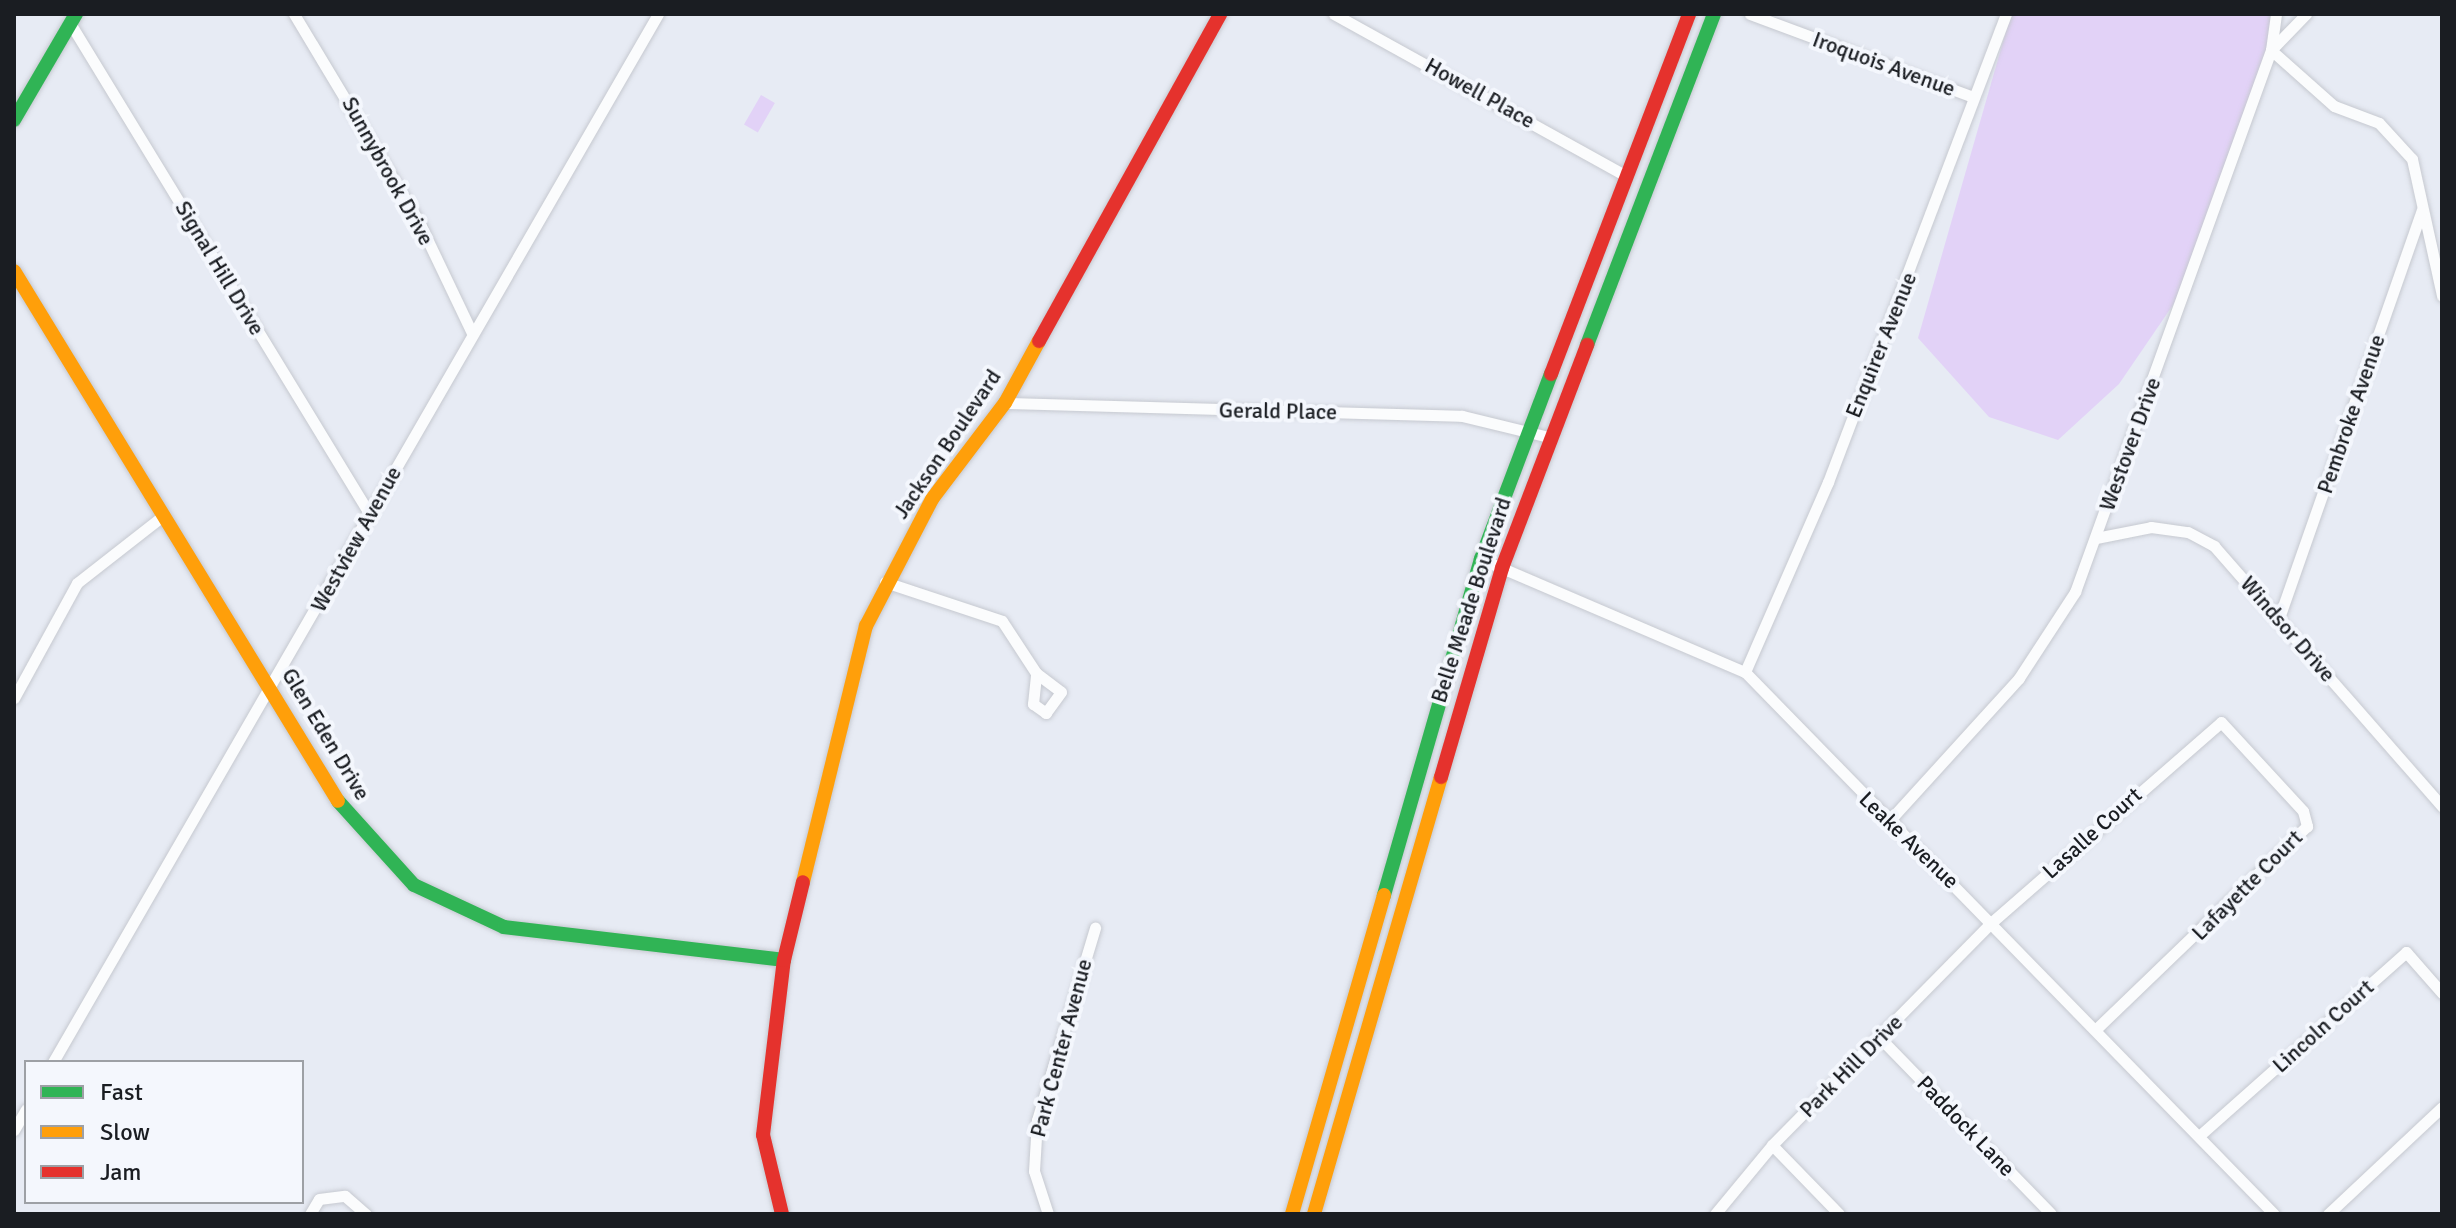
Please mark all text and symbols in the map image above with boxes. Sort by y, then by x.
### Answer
street label: Iroquois Avenue [1809,26,1959,102]
street label: Howell Place [1420,52,1540,134]
street label: Sunnybrook Drive [336,92,440,250]
street label: Signal Hill Drive [170,196,270,340]
street label: Enquirer Avenue [1840,268,1922,422]
street label: Pembroke Avenue [2311,331,2391,497]
street label: Jackson Boulevard [887,364,1007,524]
street label: Westover Drive [2094,374,2166,514]
street label: Gerald Place [1219,397,1337,425]
street label: Westview Avenue [305,462,407,616]
street label: Belle Meade Boulevard [1425,494,1517,706]
street label: Windsor Drive [2235,571,2341,687]
street label: Glen Eden Drive [276,663,376,805]
street label: Lasalle Court [2037,782,2147,884]
street label: Leake Avenue [1854,786,1964,894]
street label: Lafayette Court [2186,824,2308,946]
street label: Park Center Avenue [1025,956,1097,1140]
street label: Lincoln Court [2267,974,2379,1078]
street label: Park Hill Drive [1794,1009,1908,1123]
legend [24,1060,304,1204]
street label: Paddock Lane [1912,1070,2020,1182]
text: Fast [100,1077,143,1107]
text: Slow [100,1117,150,1147]
text: Jam [100,1157,141,1187]

